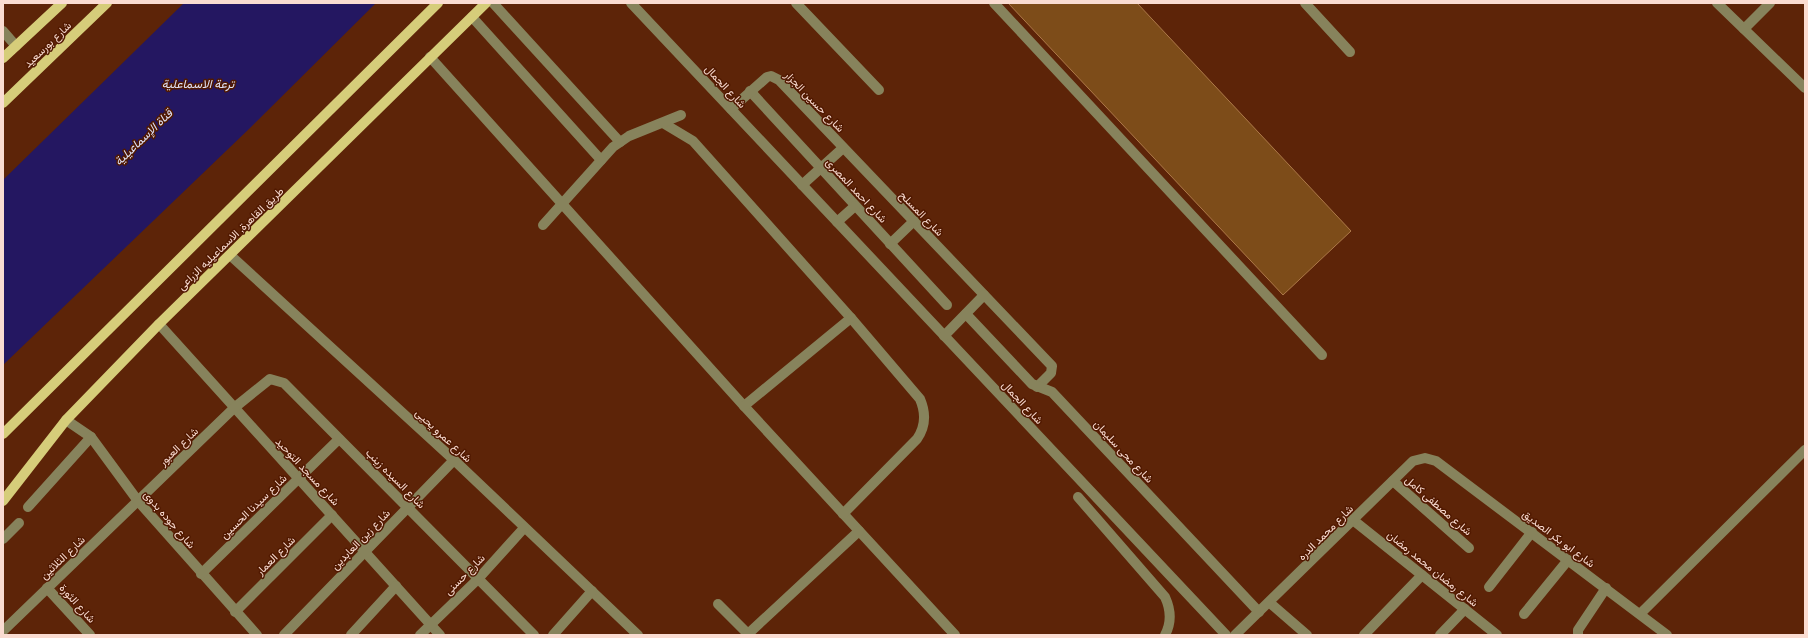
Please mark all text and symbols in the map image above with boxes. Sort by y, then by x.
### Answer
street label: شارع بورسعيد [21,18,75,71]
street label: شارع الجمال [701,62,750,112]
street label: شارع حسين الجزار [780,67,848,136]
water label: ترعة الاسماعلية [162,76,236,92]
water label: قناة الإسماعيلية [111,104,177,169]
street label: شارع احمد المصرى [822,155,890,227]
street label: طريق القاهرة, الاسماعيليه الزراعى [174,184,286,293]
street label: شارع المسلح [896,188,947,240]
street label: شارع الجمال [998,378,1047,428]
street label: شارع عمرو يحيى [412,406,475,466]
street label: شارع محى سليمان [1090,417,1157,487]
street label: شارع العبور [155,424,202,470]
street label: شارع مسجد التوحيد [272,434,343,509]
street label: شارع السيده زينب [362,446,429,512]
street label: شارع سيدنا الحسين [217,471,290,542]
street label: شارع مصطفى كامل [1402,473,1475,539]
street label: شارع جوده بدوى [140,488,199,552]
street label: شارع محمد الدره [1295,501,1357,564]
street label: شارع زين العابدين [328,506,394,573]
street label: شارع ابو بكر الصديق [1519,507,1598,571]
street label: شارع رمضان محمد رمضان [1384,527,1481,610]
street label: شارع الثلاثين [37,532,89,583]
street label: شارع العمار [252,533,299,579]
street label: شارع حسنى [441,551,489,599]
street label: شارع الثورة [56,581,99,627]

